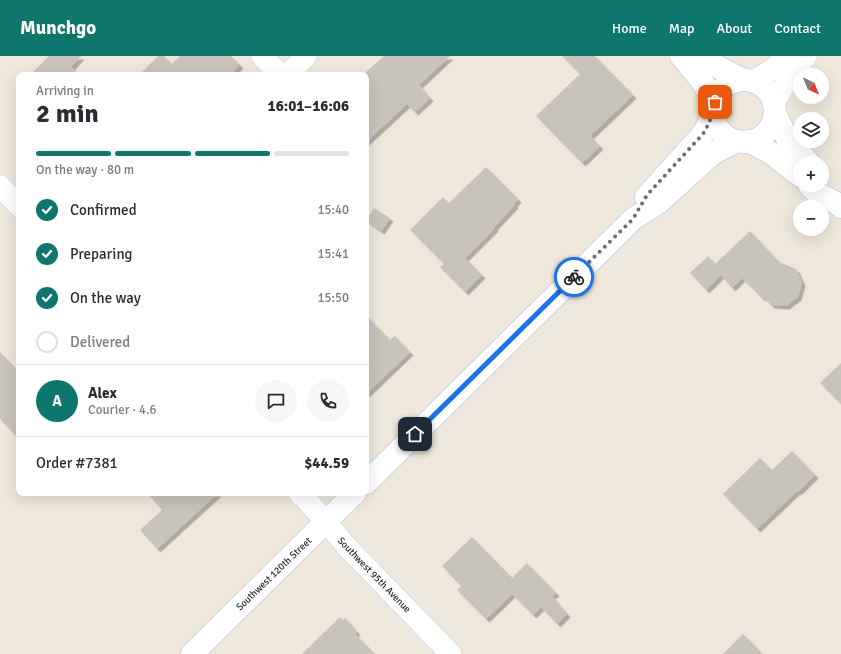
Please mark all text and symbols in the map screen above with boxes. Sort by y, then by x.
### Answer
text: Munchgo [20,16,96,40]
text: Home [612,20,647,37]
text: Map [669,20,694,37]
text: About [716,20,752,37]
text: Contact [774,20,821,37]
north arrow [793,68,829,104]
map controls [793,68,829,236]
text: Arriving in [36,83,94,99]
pin [698,85,732,119]
icon: bag [704,91,726,113]
text: 16:01–16:06 [268,97,349,115]
text: 2 min [36,98,99,130]
button: layers [793,112,829,148]
button: + [793,156,829,192]
text: On the way · 80 m [36,162,134,178]
icon: check [36,199,58,221]
button: − [793,200,829,236]
text: Confirmed [70,201,137,219]
text: 15:40 [317,202,349,218]
icon: check [36,243,58,265]
text: Preparing [70,245,133,263]
text: 15:41 [317,246,349,262]
courier [554,257,594,297]
icon: bike [563,266,585,288]
icon: check [36,287,58,309]
text: On the way [70,289,141,307]
text: 15:50 [317,290,349,306]
text: Delivered [70,333,130,351]
button: chat [255,380,297,422]
button: phone [307,380,349,422]
text: Alex [88,384,117,402]
text: A [52,392,62,410]
text: Courier · 4.6 [88,402,157,418]
pin [398,417,432,451]
icon: home [404,423,426,445]
text: Order #7381 [36,454,118,472]
text: $44.59 [304,454,349,472]
street label: Southwest 120th Street [234,534,315,613]
street label: Southwest 95th Avenue [335,535,413,615]

